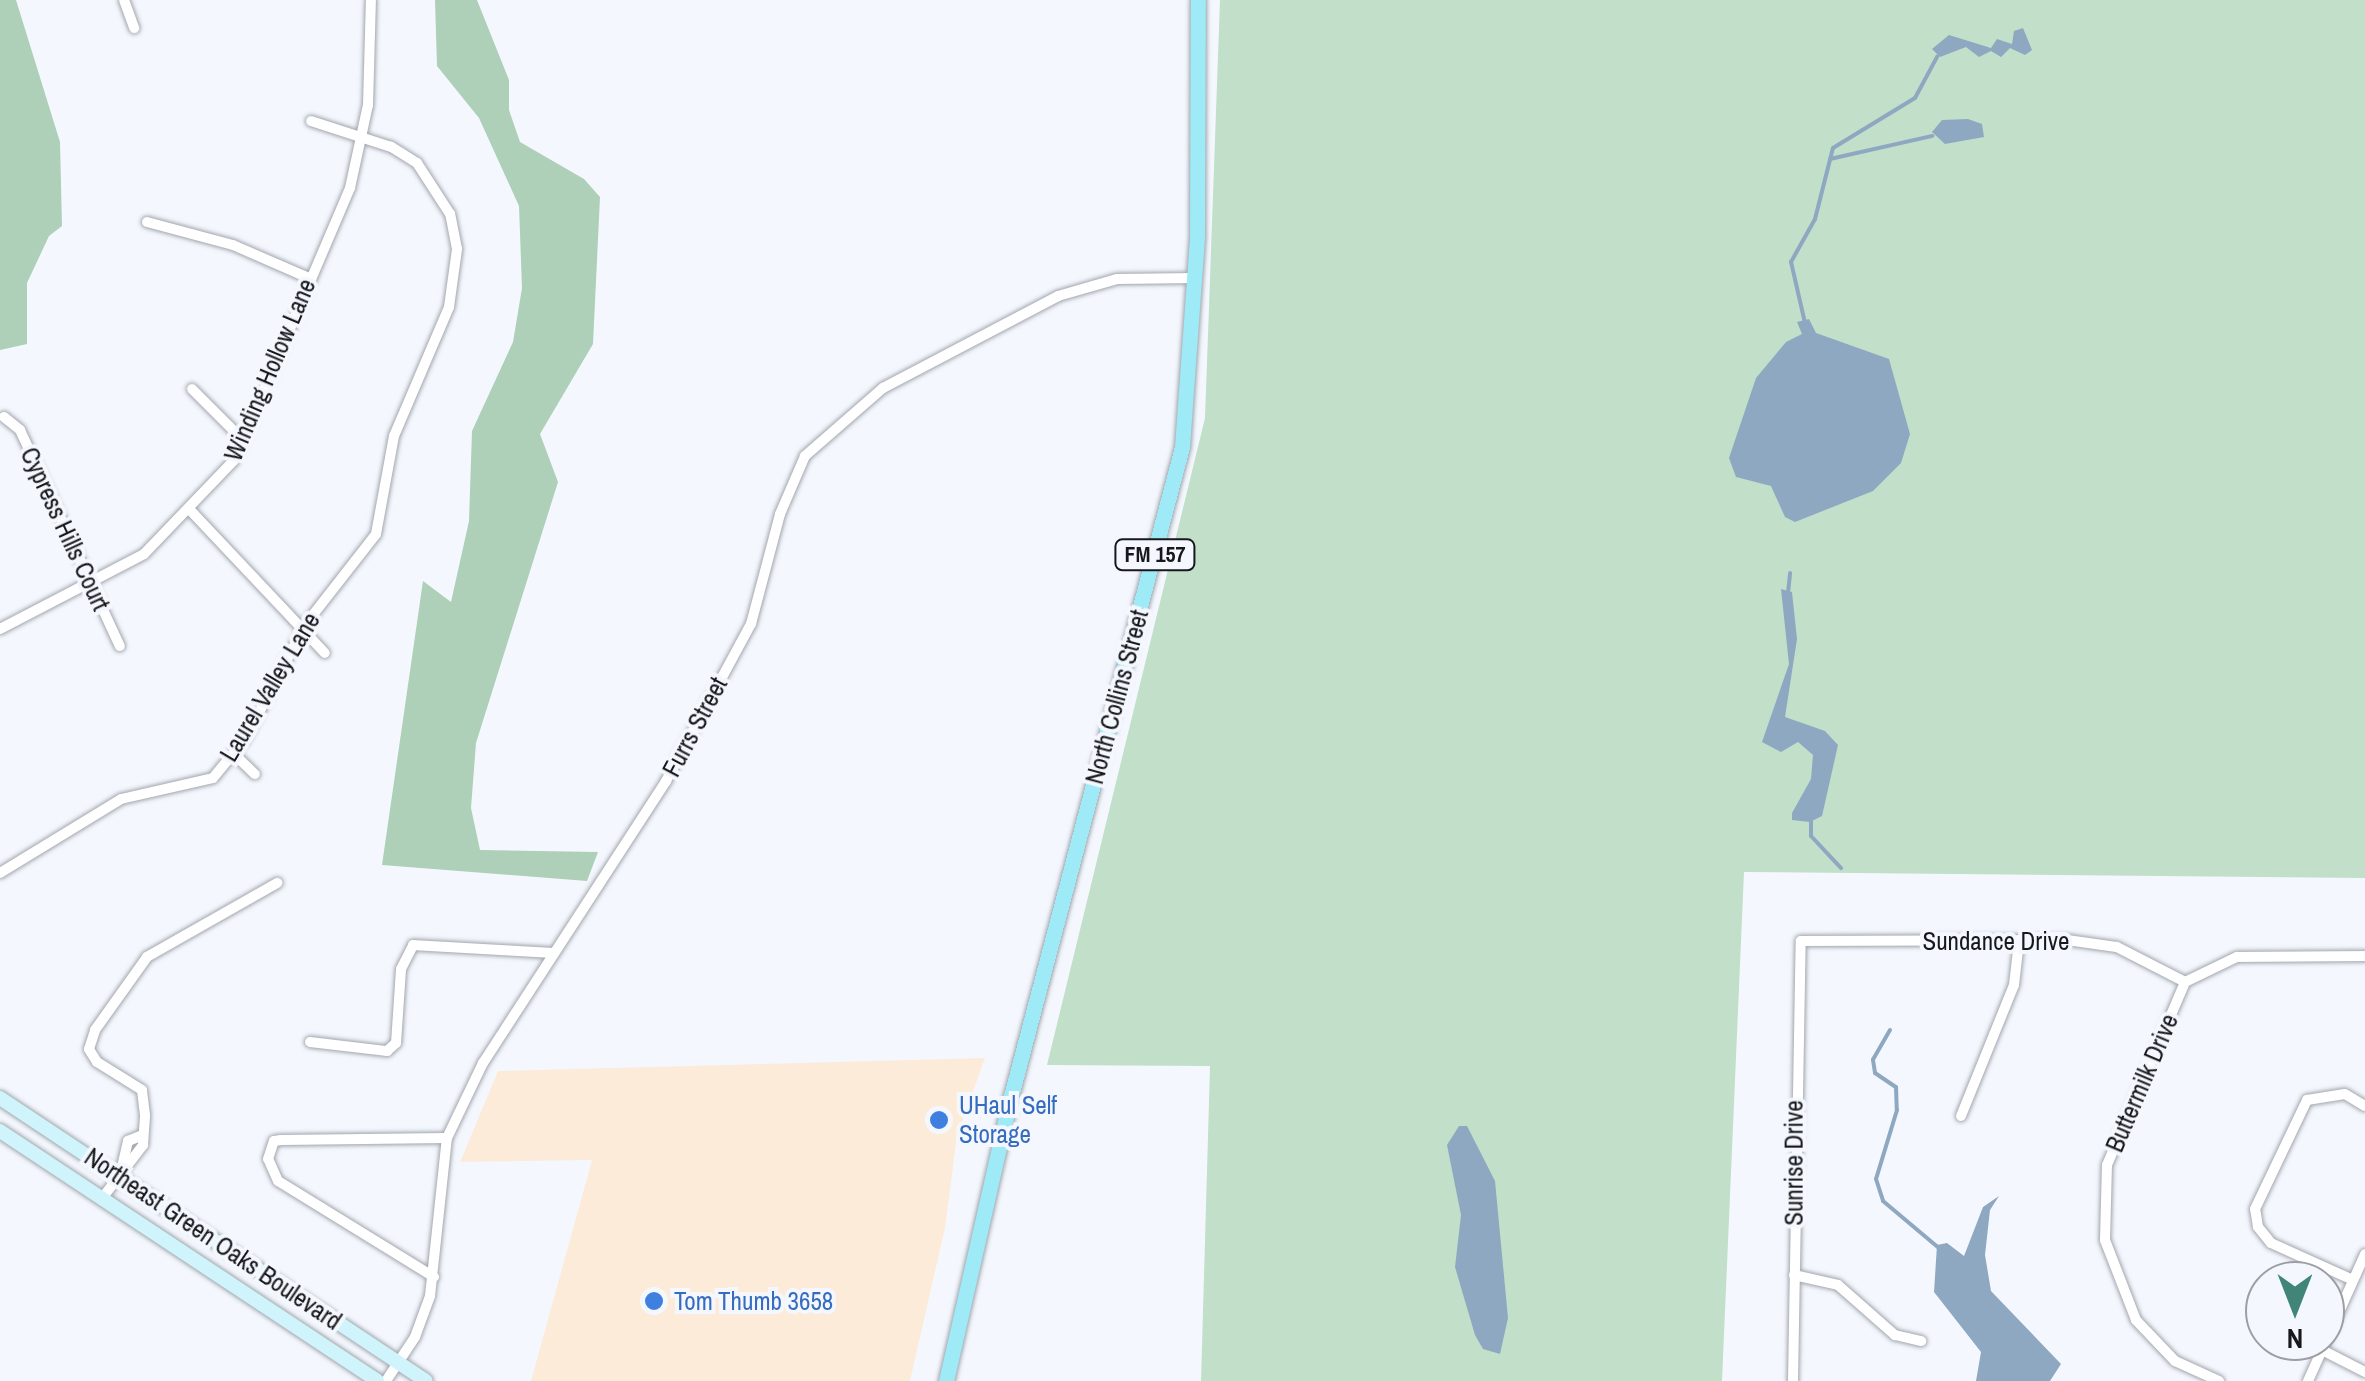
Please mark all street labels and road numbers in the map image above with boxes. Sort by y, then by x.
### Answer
street label: Winding Hollow Lane [218,274,322,466]
street label: Cypress Hills Court [14,443,116,615]
road number: FM 157 [1112,538,1198,572]
street label: Laurel Valley Lane [214,607,326,767]
street label: North Collins Street [1079,607,1155,787]
street label: Furrs Street [656,672,734,782]
street label: Sundance Drive [1923,926,2069,956]
street label: Buttermilk Drive [2099,1010,2185,1156]
street label: Sunrise Drive [1779,1100,1809,1226]
street label: Northeast Green Oaks Boulevard [79,1142,347,1336]

